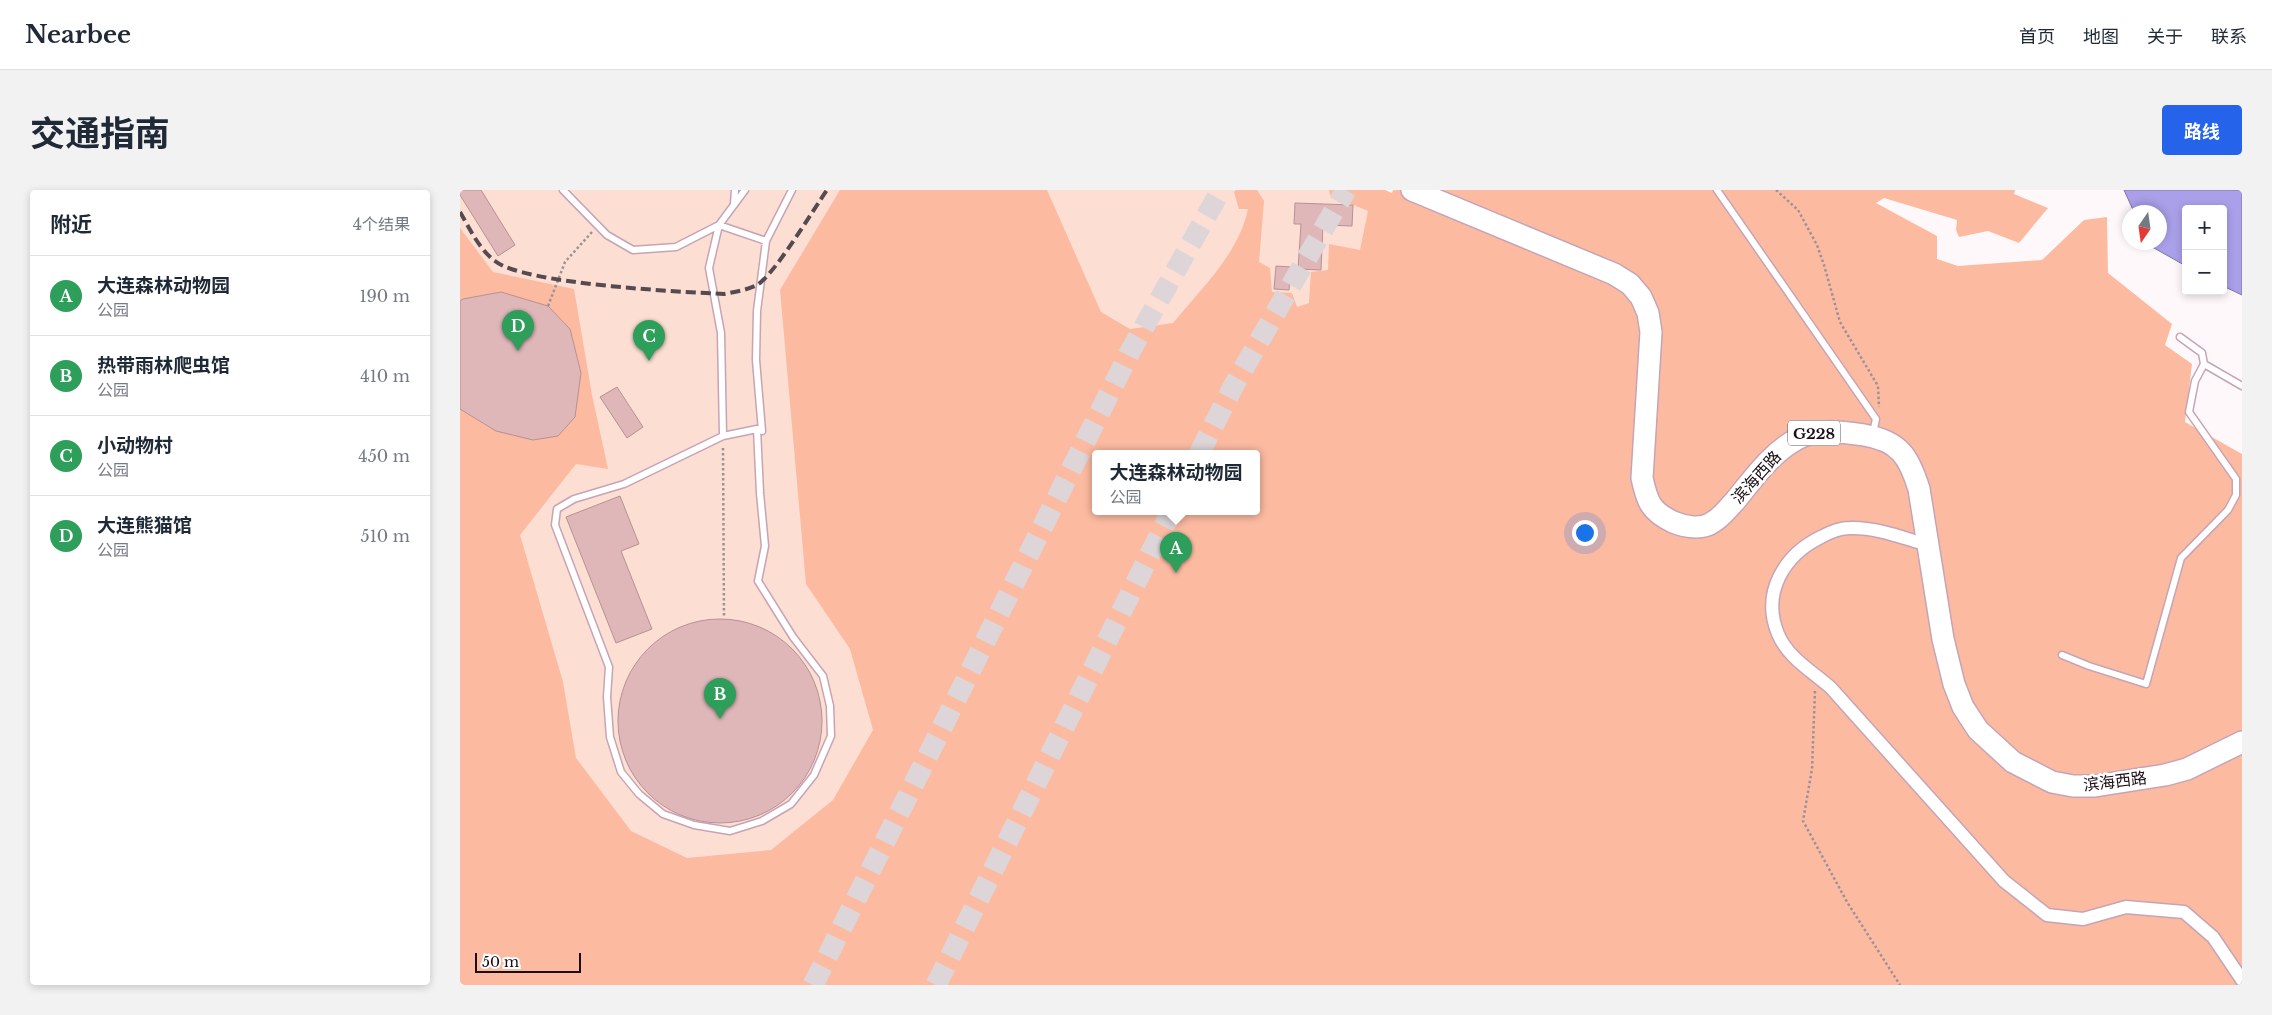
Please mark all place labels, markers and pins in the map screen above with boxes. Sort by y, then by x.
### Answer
pin: D [502,310,534,351]
pin: C [633,320,665,361]
pin: A [1160,532,1192,573]
pin: B [704,678,736,719]

